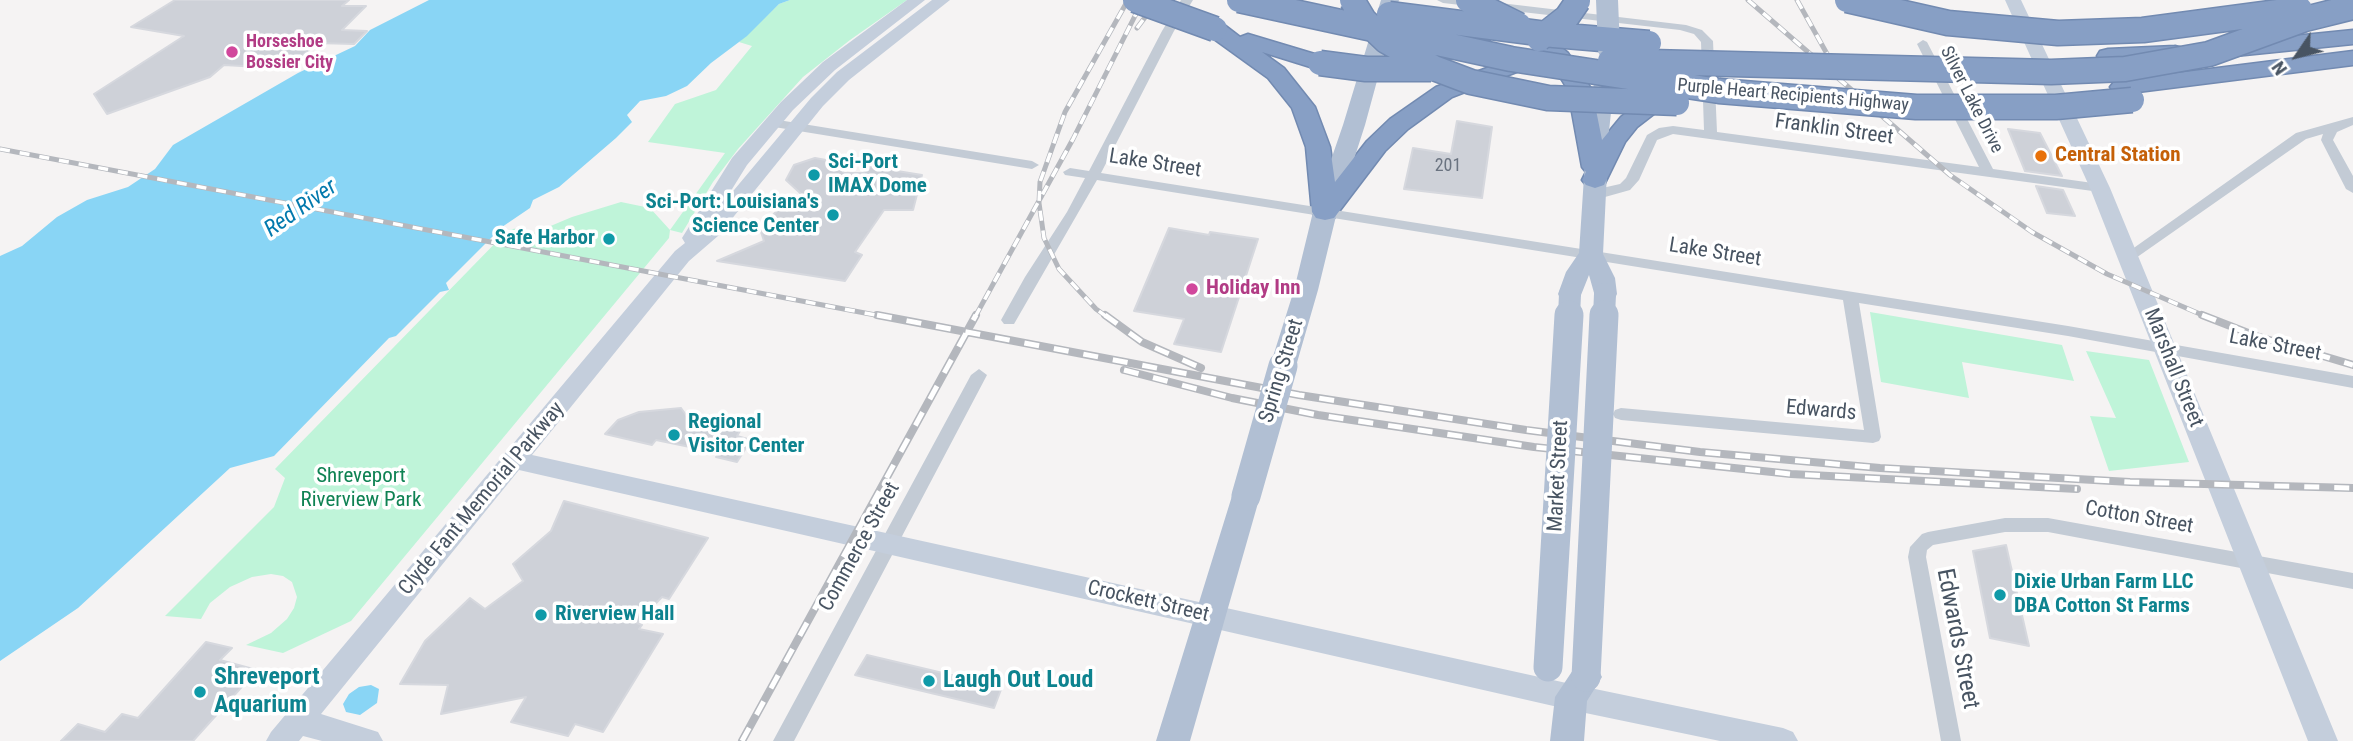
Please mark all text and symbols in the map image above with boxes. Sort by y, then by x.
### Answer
north arrow [2262,21,2332,91]
place label: Horseshoe Bossier City [246,31,333,74]
street label: Silver Lake Drive [1935,43,2007,157]
marker: Horseshoe Bossier City [224,44,240,60]
text: N [2267,57,2292,80]
street label: Purple Heart Recipients Highway [1676,75,1910,117]
street label: Franklin Street [1773,109,1895,151]
place label: Central Station [2055,143,2181,169]
street label: Lake Street [1107,144,1203,184]
marker: Central Station [2033,148,2049,164]
place label: Sci-Port IMAX Dome [828,150,927,200]
house number: 201 [1435,155,1461,177]
marker: Sci-Port IMAX Dome [806,167,822,183]
water label: Red River [259,174,343,244]
place label: Sci-Port: Louisiana's Science Center [646,190,819,240]
marker: Sci-Port: Louisiana's Science Center [825,207,841,223]
place label: Safe Harbor [495,226,595,252]
marker: Safe Harbor [601,231,617,247]
street label: Lake Street [1667,233,1763,273]
place label: Holiday Inn [1206,276,1301,302]
marker: Holiday Inn [1184,281,1200,297]
street label: Marshall Street [2138,305,2208,431]
street label: Spring Street [1254,316,1310,426]
street label: Lake Street [2227,325,2323,367]
street label: Edwards [1785,395,1857,427]
street label: Clyde Fant Memorial Parkway [394,397,570,601]
place label: Regional Visitor Center [688,410,804,460]
street label: Market Street [1543,420,1575,532]
marker: Regional Visitor Center [666,427,682,443]
park label: Shreveport Riverview Park [301,464,421,514]
street label: Commerce Street [814,478,906,616]
street label: Cotton Street [2083,496,2195,540]
street label: Edwards Street [1929,566,1985,712]
place label: Dixie Urban Farm LLC DBA Cotton St Farms [2014,570,2194,620]
street label: Crockett Street [1085,576,1211,628]
marker: Dixie Urban Farm LLC DBA Cotton St Farms [1992,587,2008,603]
place label: Riverview Hall [555,602,675,628]
marker: Riverview Hall [533,607,549,623]
place label: Shreveport Aquarium [214,664,320,720]
place label: Laugh Out Loud [943,667,1093,695]
marker: Laugh Out Loud [921,673,937,689]
marker: Shreveport Aquarium [192,684,208,700]

